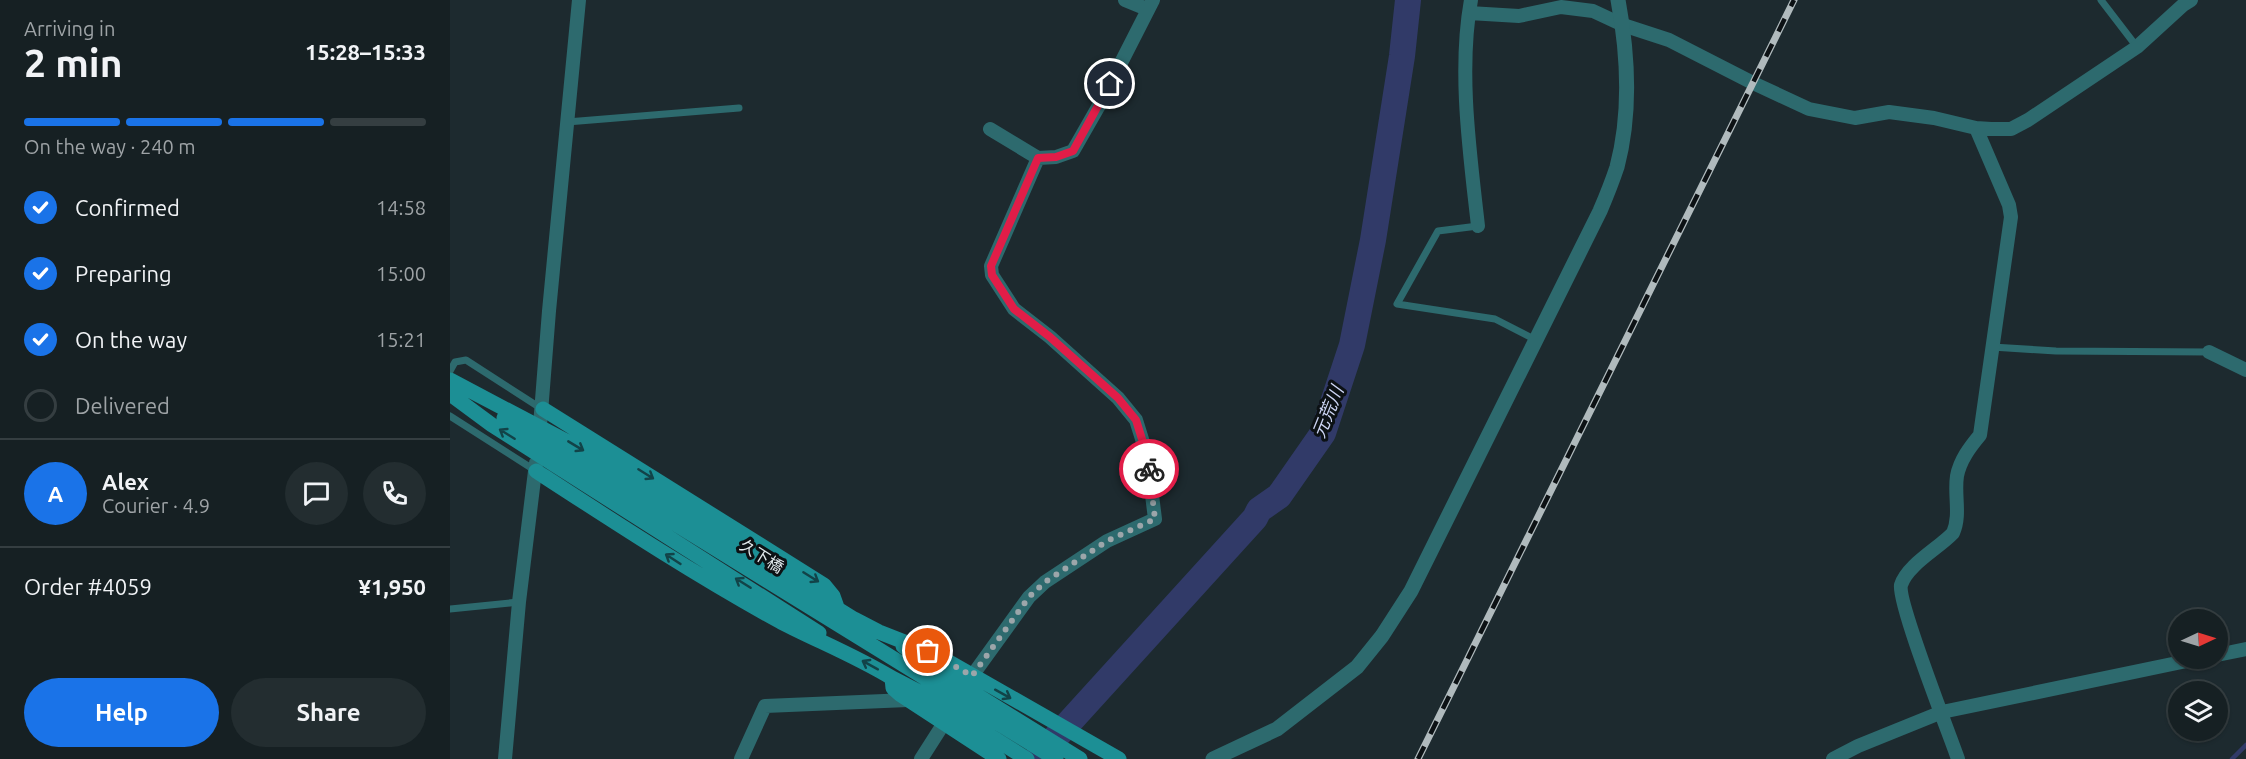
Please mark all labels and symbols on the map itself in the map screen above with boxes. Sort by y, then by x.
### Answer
pin [1084,58,1135,109]
water label: 元荒川 [1308,381,1347,440]
one-way arrow [499,428,516,440]
courier [1119,439,1179,499]
one-way arrow [567,441,584,453]
one-way arrow [637,468,654,480]
street label: 久下橋 [737,536,787,576]
one-way arrow [665,553,682,565]
one-way arrow [802,571,819,583]
one-way arrow [735,576,752,588]
north arrow [2168,609,2228,669]
pin [902,625,953,676]
one-way arrow [862,659,879,671]
one-way arrow [994,688,1011,700]

